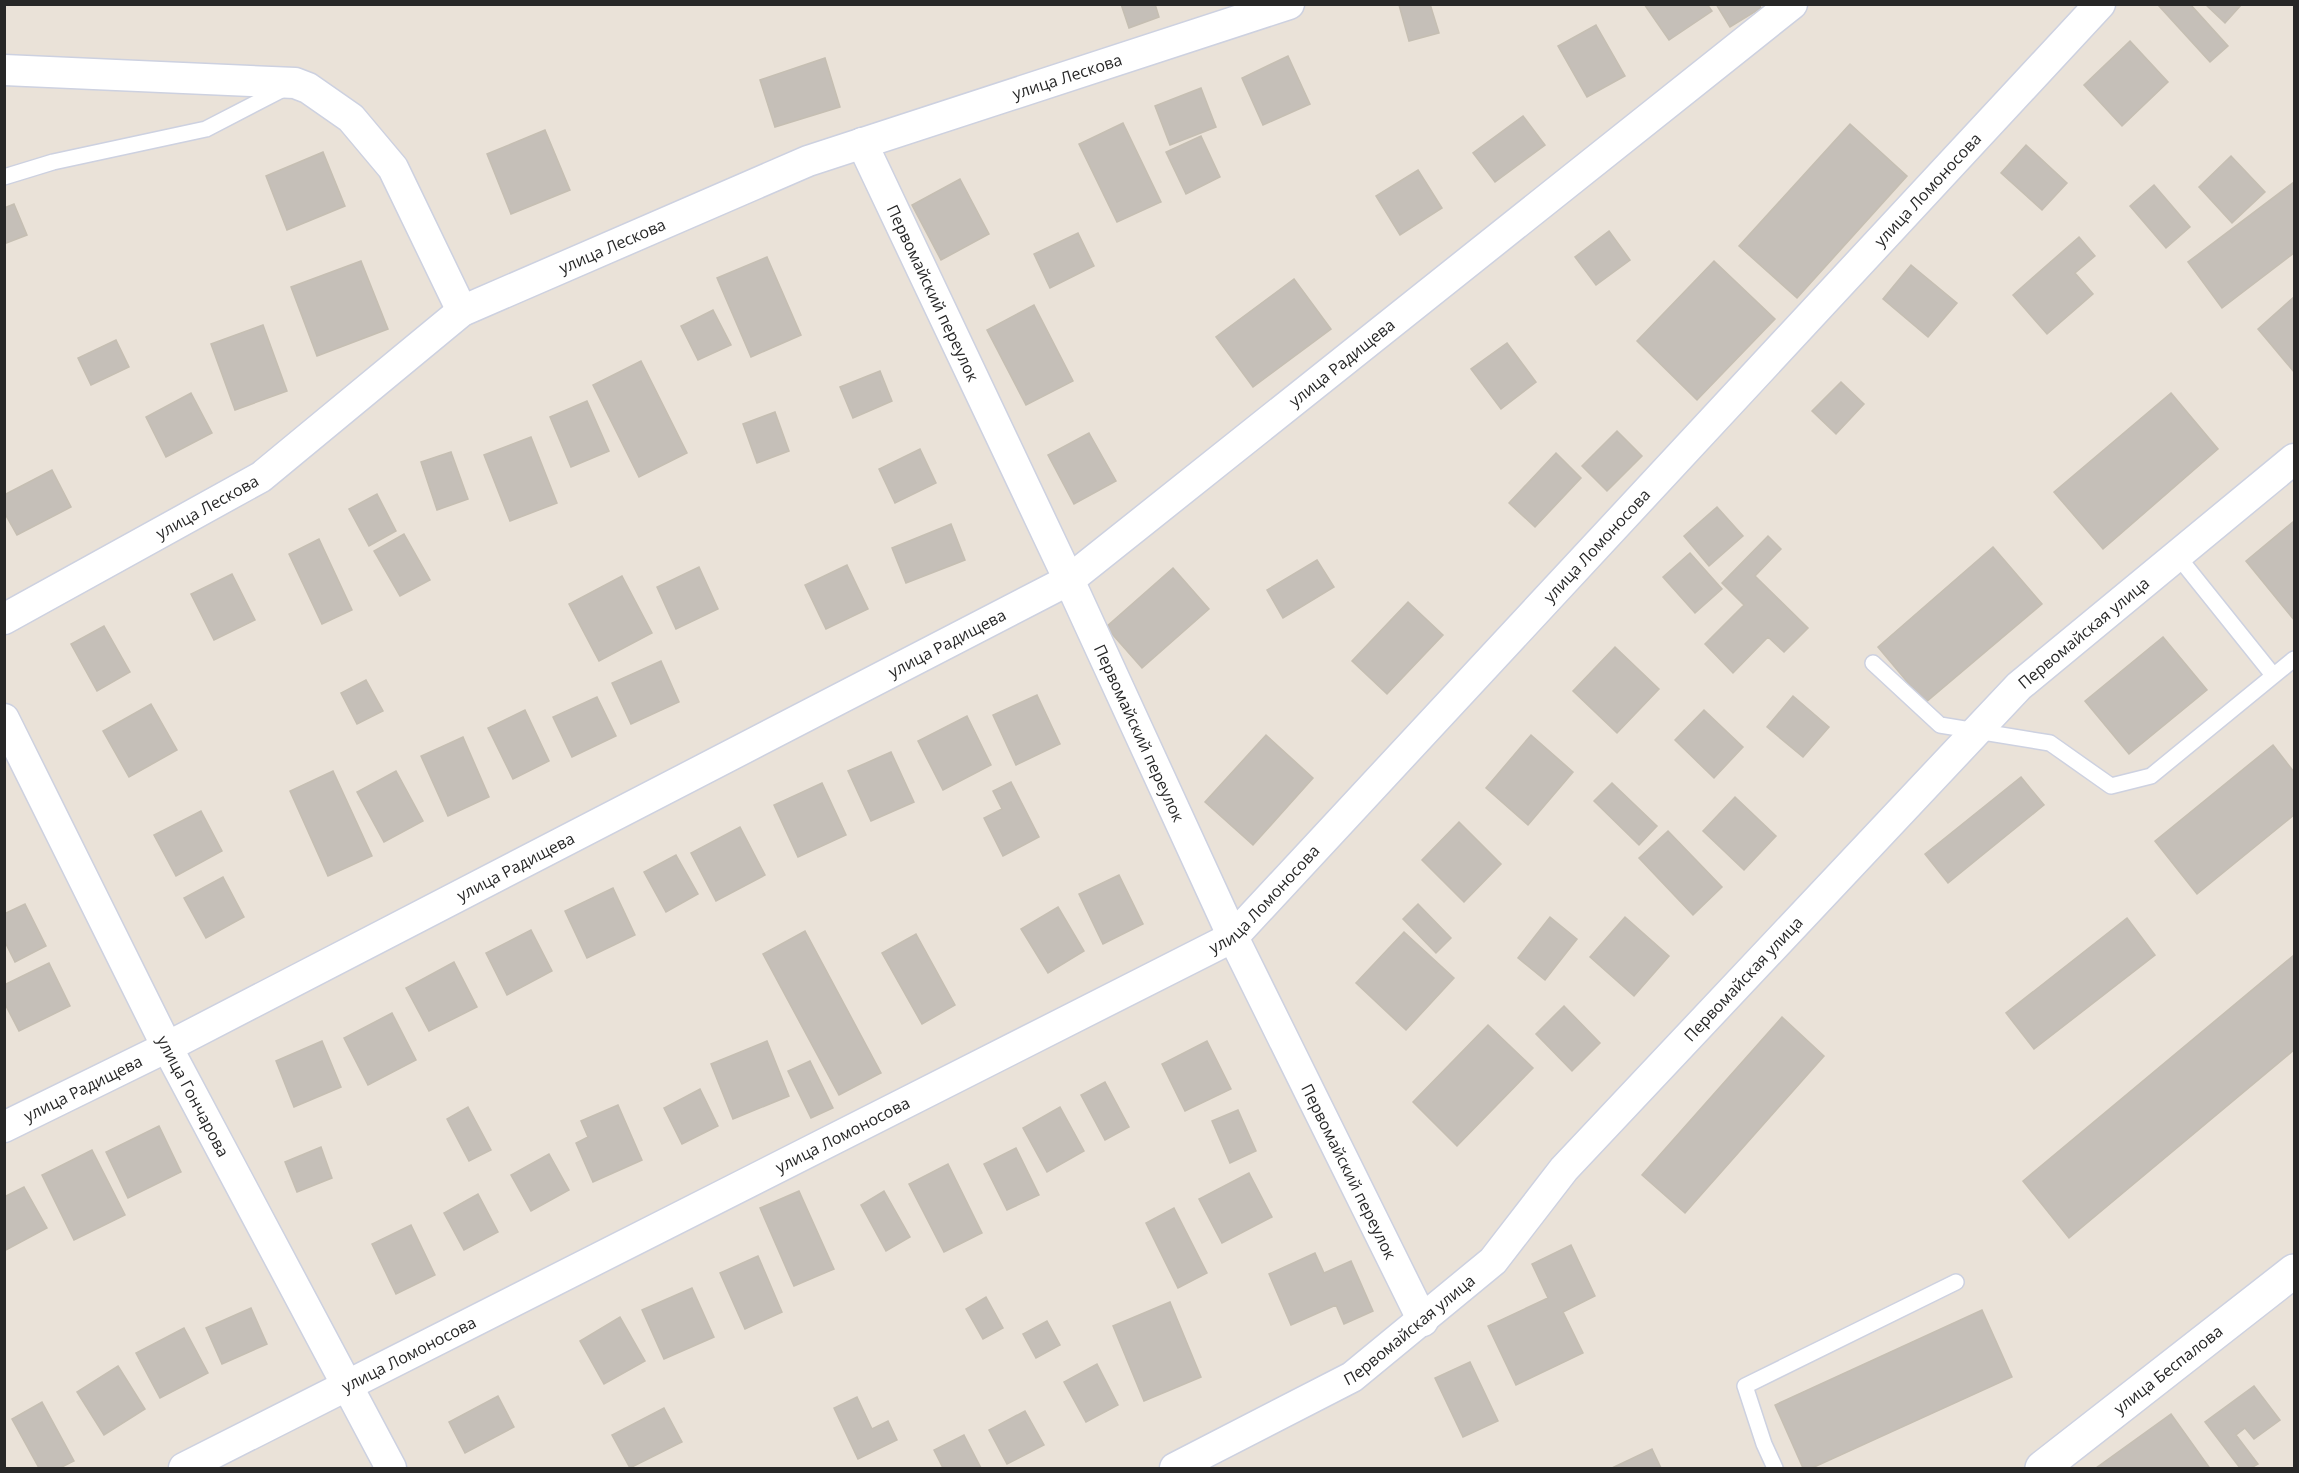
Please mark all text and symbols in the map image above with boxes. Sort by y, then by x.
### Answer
street label: улица Лескова [1009,48,1125,105]
street label: улица Ломоносова [1869,128,1986,251]
street label: Первомайский переулок [882,201,985,386]
street label: улица Лескова [555,213,669,279]
street label: улица Радищева [1284,314,1399,412]
street label: улица Лескова [152,470,262,544]
street label: улица Ломоносова [1538,484,1655,607]
street label: Первомайская улица [2013,572,2154,693]
street label: улица Радищева [884,604,1010,683]
street label: Первомайский переулок [1089,641,1190,826]
street label: улица Радищева [453,827,578,906]
street label: улица Ломоносова [1205,840,1324,958]
street label: Первомайская улица [1679,912,1807,1046]
street label: улица Гончарова [152,1032,234,1161]
street label: улица Радищева [20,1050,146,1127]
street label: Первомайский переулок [1296,1080,1402,1264]
street label: улица Ломоносова [772,1092,913,1178]
street label: Первомайская улица [1340,1269,1479,1390]
street label: улица Ломоносова [338,1311,480,1397]
street label: улица Беспалова [2109,1320,2227,1419]

